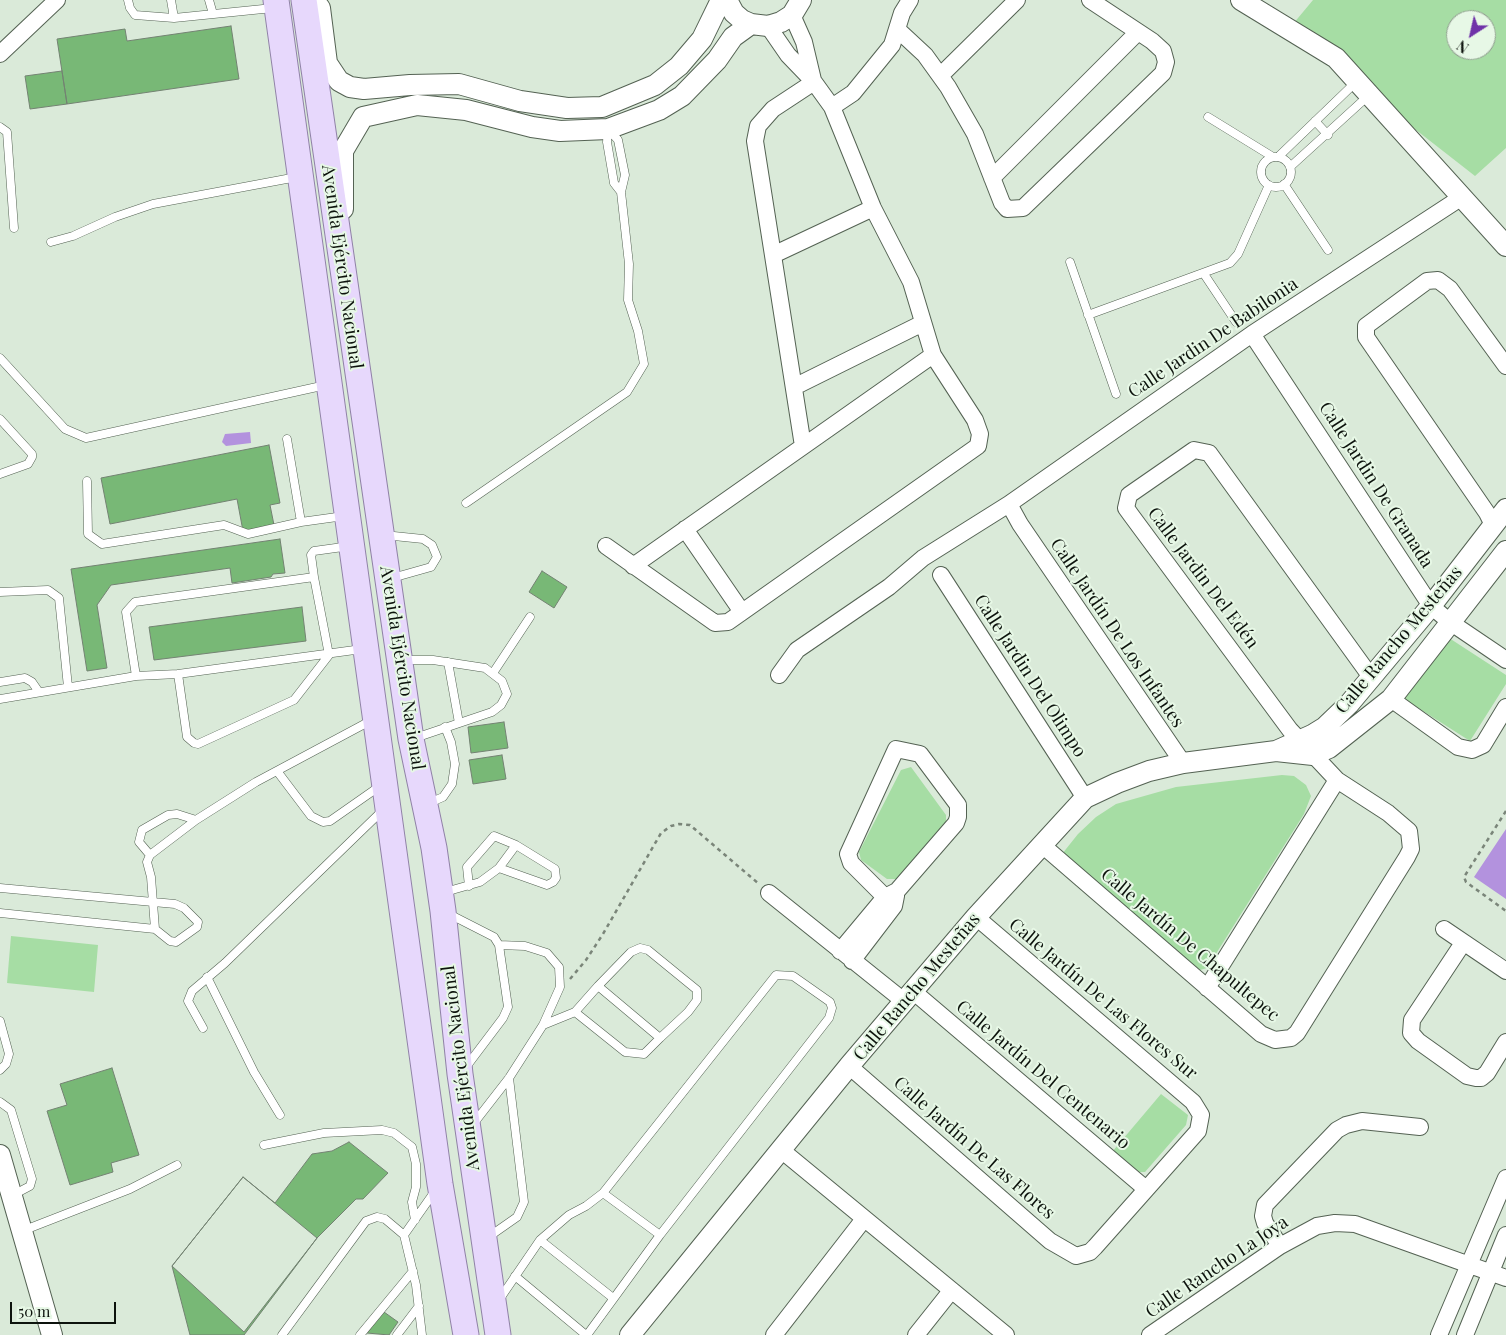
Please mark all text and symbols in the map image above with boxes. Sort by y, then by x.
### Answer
north arrow [1446,10,1496,60]
text: N [1453,36,1472,58]
street label: Avenida Ejército Nacional [317,163,367,371]
street label: Calle Jardin De Babilonia [1124,273,1302,403]
street label: Calle Jardin De Granada [1314,398,1438,572]
street label: Calle Jardin Del Edén [1143,503,1263,653]
street label: Calle Jardín De Los Infantes [1045,534,1189,732]
street label: Calle Rancho Mesteñas [1331,562,1467,718]
street label: Avenida Ejército Nacional [375,564,429,772]
street label: Calle Jardin Del Olimpo [969,591,1091,761]
street label: Calle Jardín De Chapultepec [1096,864,1284,1026]
street label: Calle Rancho Mesteñas [849,909,985,1065]
street label: Calle Jardín De Las Flores Sur [1004,914,1202,1084]
street label: Avenida Ejército Nacional [438,964,484,1172]
street label: Calle Jardín Del Centenario [952,996,1134,1154]
street label: Calle Jardín De Las Flores [889,1072,1059,1224]
street label: Calle Rancho La Joya [1142,1211,1292,1323]
scale bar [12,1292,119,1324]
text: 50 m [18,1301,50,1321]

